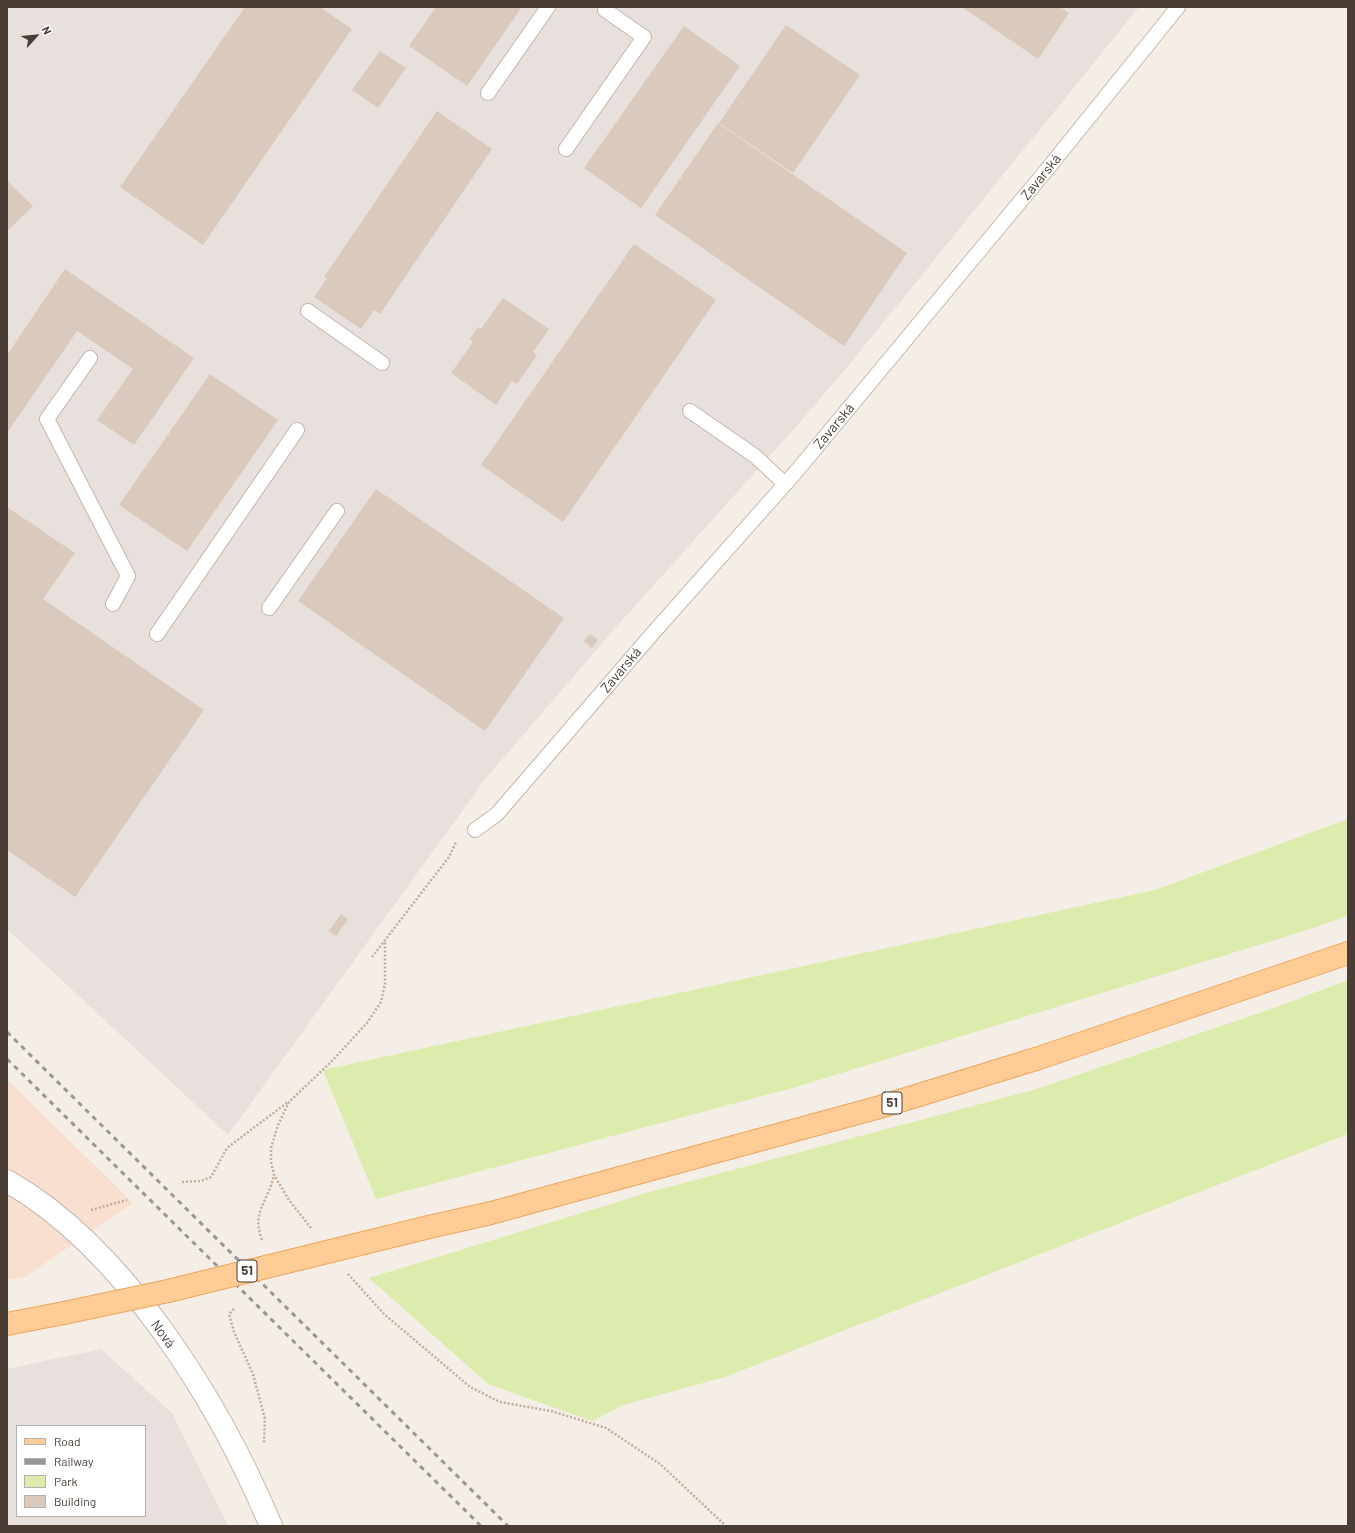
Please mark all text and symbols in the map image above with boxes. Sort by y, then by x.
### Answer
north arrow [16,16,56,56]
text: N [40,24,55,37]
street label: Zavarská [1017,151,1065,203]
street label: Zavarská [810,400,858,452]
street label: Zavarská [597,644,645,696]
road number: 51 [882,1092,902,1114]
road number: 51 [237,1260,257,1282]
street label: Nová [147,1317,179,1351]
legend [16,1425,146,1517]
text: Road [54,1434,81,1448]
text: Railway [54,1454,93,1468]
text: Park [54,1474,78,1488]
text: Building [54,1494,96,1508]

